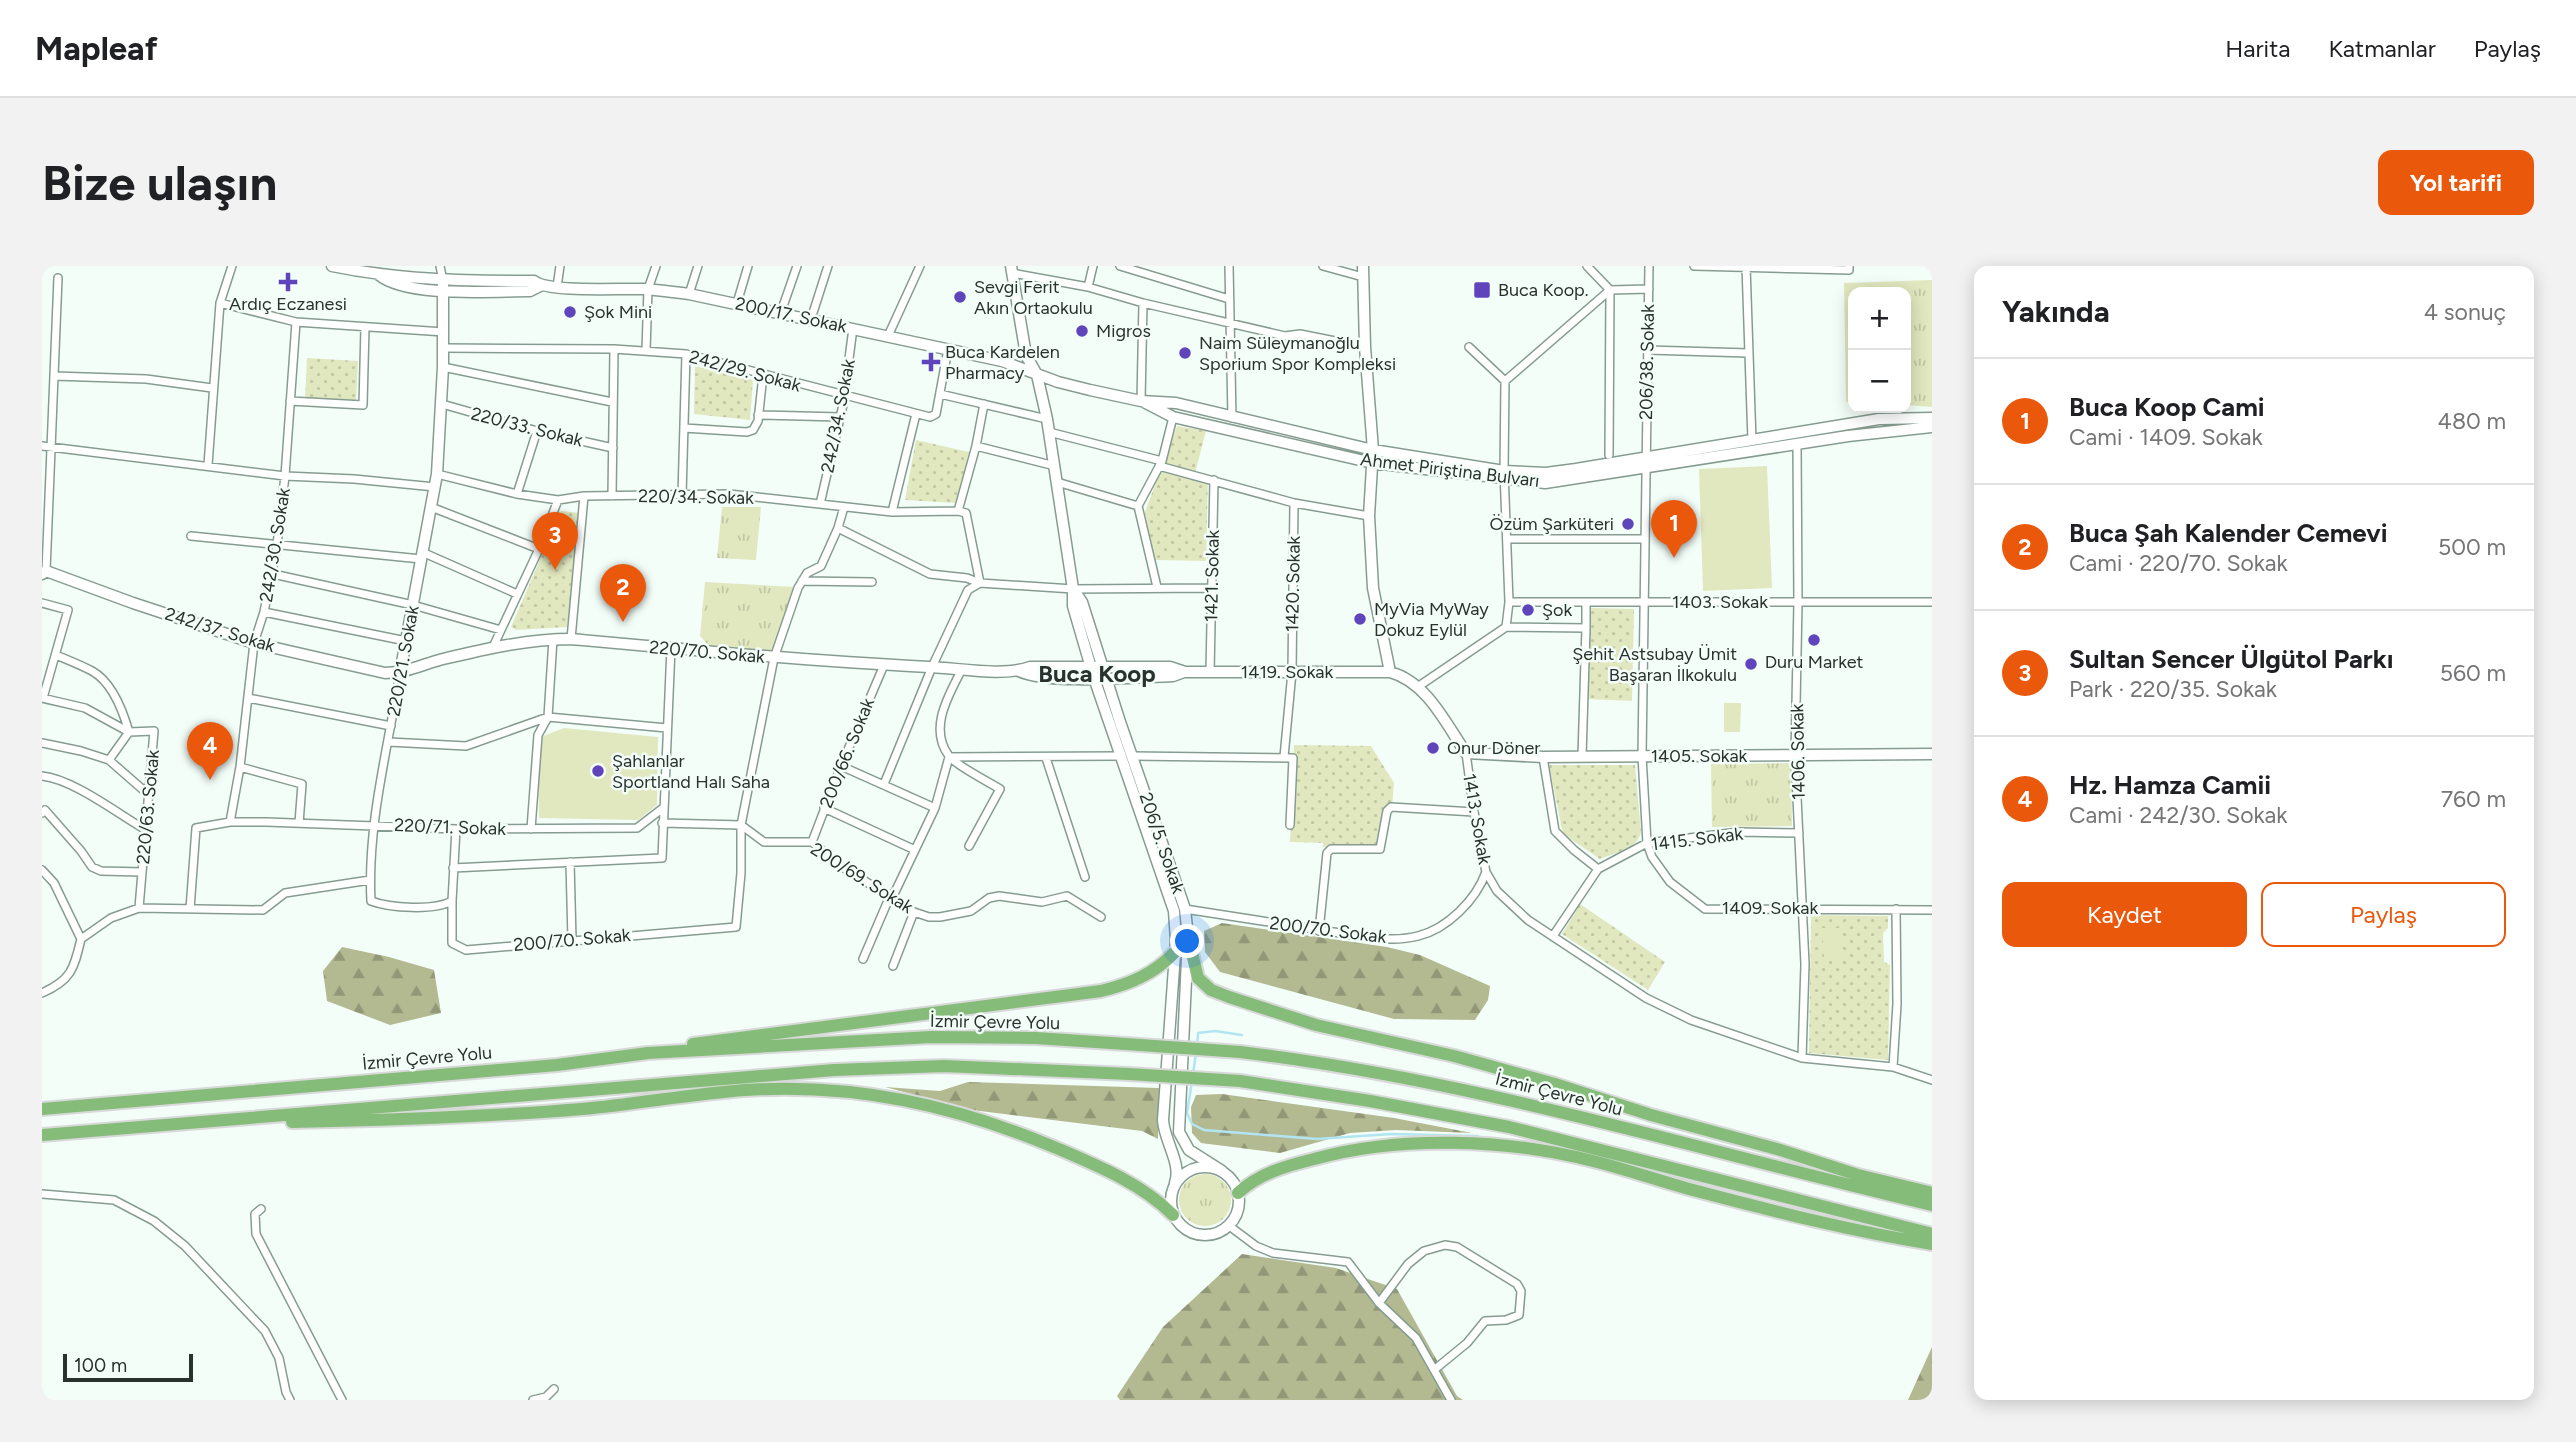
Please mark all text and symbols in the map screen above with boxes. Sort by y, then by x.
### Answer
text: Mapleaf [35,29,158,68]
text: Harita [2225,34,2290,63]
text: Katmanlar [2328,34,2436,63]
text: Paylaş [2474,34,2541,63]
button: Yol tarifi [2378,150,2534,215]
text: Bize ulaşın [42,153,277,212]
marker: Ardıç Eczanesi [280,274,296,290]
place label: Sevgi Ferit Akın Ortaokulu [974,276,1093,319]
place label: Buca Koop. [1498,279,1589,301]
marker: Buca Koop. [1472,280,1492,300]
map controls [1848,287,1911,413]
button: + [1848,287,1911,350]
marker: Sevgi Ferit Akın Ortaokulu [952,289,968,305]
street label: 200/17. Sokak [733,292,849,338]
place label: Ardıç Eczanesi [229,293,347,315]
text: Yakında [2002,293,2110,330]
text: 4 sonuç [2424,298,2506,326]
place label: Şok Mini [584,301,652,323]
marker: Şok Mini [562,304,578,320]
street label: 206/38. Sokak [1635,304,1659,420]
place label: Migros [1096,320,1151,342]
marker: Migros [1074,323,1090,339]
place label: Naim Süleymanoğlu Sporium Spor Kompleksi [1199,332,1396,375]
place label: Buca Kardelen Pharmacy [945,341,1060,384]
marker: Naim Süleymanoğlu Sporium Spor Kompleksi [1177,345,1193,361]
street label: 242/29. Sokak [687,346,803,397]
button: − [1848,350,1911,413]
marker: Buca Kardelen Pharmacy [923,354,939,370]
street label: 242/34. Sokak [816,357,860,475]
text: Buca Koop Cami [2069,391,2265,423]
street label: 220/33. Sokak [469,402,585,452]
text: 1 [2020,407,2030,435]
text: 480 m [2438,407,2506,435]
text: Cami · 1409. Sokak [2069,423,2263,451]
street label: Ahmet Piriştina Bulvarı [1359,448,1541,492]
street label: 220/34. Sokak [638,485,754,509]
street label: 242/30. Sokak [255,486,295,604]
pin: 1 [1651,500,1697,558]
pin: 3 [532,512,578,570]
place label: Özüm Şarküteri [1489,513,1614,535]
marker: Özüm Şarküteri [1620,516,1636,532]
text: Buca Şah Kalender Cemevi [2069,517,2387,549]
street label: 1421. Sokak [1200,529,1224,622]
text: 2 [2018,533,2032,561]
text: 500 m [2438,533,2506,561]
street label: 1420. Sokak [1281,535,1305,632]
text: Cami · 220/70. Sokak [2069,549,2288,577]
pin: 2 [600,564,646,622]
street label: 1403. Sokak [1672,591,1768,613]
place label: MyVia MyWay Dokuz Eylül [1374,598,1489,641]
place label: Şok [1542,599,1572,621]
marker: Şok [1520,602,1536,618]
street label: 242/37. Sokak [162,603,278,657]
street label: 220/21. Sokak [382,604,424,718]
marker: MyVia MyWay Dokuz Eylül [1352,611,1368,627]
marker: Duru Market [1806,632,1822,648]
street label: 220/70. Sokak [648,636,766,668]
place label: Şehit Astsubay Ümit Başaran İlkokulu [1572,643,1737,686]
text: Sultan Sencer Ülgütol Parkı [2069,643,2394,675]
place label: Duru Market [1765,651,1864,673]
marker: Şehit Astsubay Ümit Başaran İlkokulu [1743,656,1759,672]
district label: Buca Koop [1038,659,1156,688]
text: 3 [2019,659,2031,687]
text: 560 m [2440,659,2506,687]
street label: 1419. Sokak [1241,661,1333,683]
text: Park · 220/35. Sokak [2069,675,2277,703]
street label: 200/66. Sokak [815,695,879,811]
street label: 1406. Sokak [1786,703,1810,800]
pin: 4 [187,722,233,780]
place label: Onur Döner [1447,737,1540,759]
marker: Onur Döner [1425,740,1441,756]
street label: 1405. Sokak [1651,745,1748,767]
street label: 220/63. Sokak [132,749,164,865]
place label: Şahlanlar Sportland Halı Saha [612,750,770,793]
marker: Şahlanlar Sportland Halı Saha [590,763,606,779]
text: Hz. Hamza Camii [2069,769,2271,801]
street label: 1413. Sokak [1458,772,1496,866]
text: 4 [2018,785,2032,813]
text: 760 m [2441,785,2506,813]
street label: 206/5. Sokak [1134,790,1190,897]
text: Cami · 242/30. Sokak [2069,801,2287,829]
street label: 220/71. Sokak [394,814,507,840]
street label: 1415. Sokak [1650,822,1745,856]
street label: 200/69. Sokak [807,838,918,918]
button: Kaydet [2002,882,2247,947]
button: Paylaş [2261,882,2506,947]
street label: 1409. Sokak [1722,897,1819,919]
street label: 200/70. Sokak [1268,912,1388,948]
street label: 200/70. Sokak [513,924,632,956]
your location [1170,924,1204,958]
street label: İzmir Çevre Yolu [930,1010,1060,1034]
street label: İzmir Çevre Yolu [361,1041,493,1075]
street label: İzmir Çevre Yolu [1493,1068,1625,1120]
scale bar [63,1351,192,1383]
text: 100 m [74,1354,127,1377]

